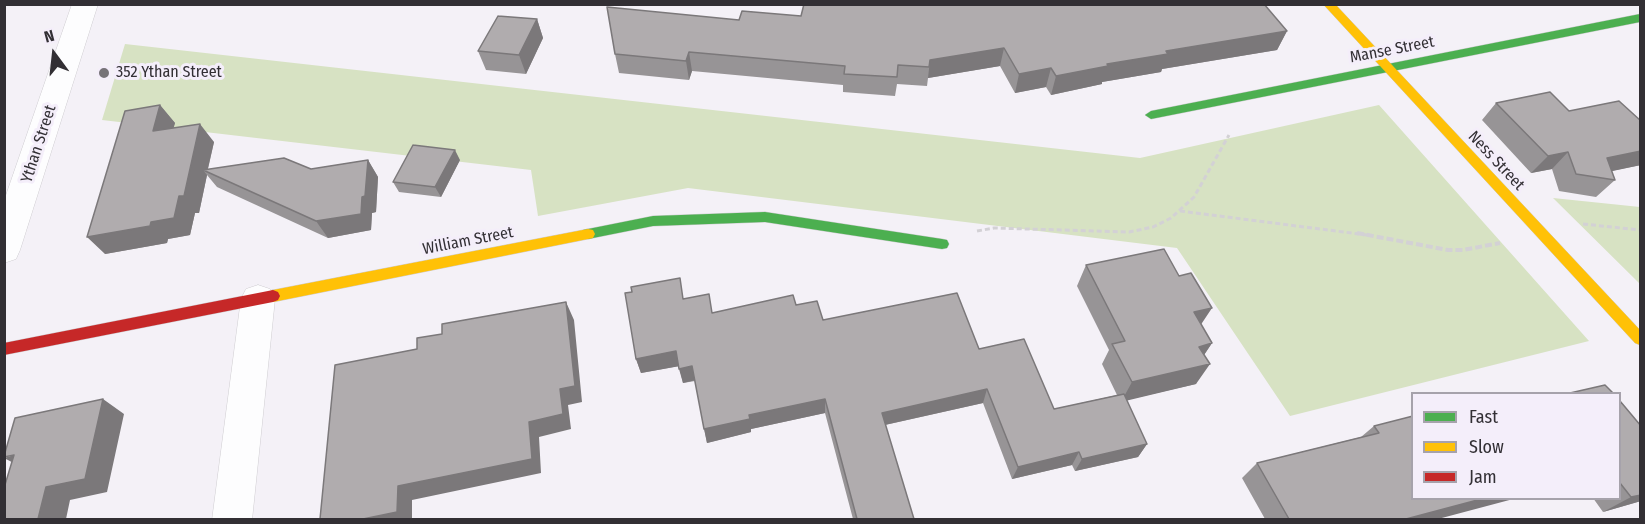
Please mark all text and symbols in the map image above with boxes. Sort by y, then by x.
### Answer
north arrow [24,24,84,84]
text: N [42,26,56,47]
street label: Manse Street [1348,32,1436,68]
place label: 352 Ythan Street [116,63,222,83]
marker: 352 Ythan Street [97,66,111,80]
street label: Ythan Street [17,103,61,185]
street label: Ness Street [1464,127,1528,195]
street label: William Street [421,223,515,259]
legend [1411,392,1621,500]
text: Fast [1469,406,1498,428]
text: Slow [1469,436,1504,458]
text: Jam [1469,466,1497,488]

